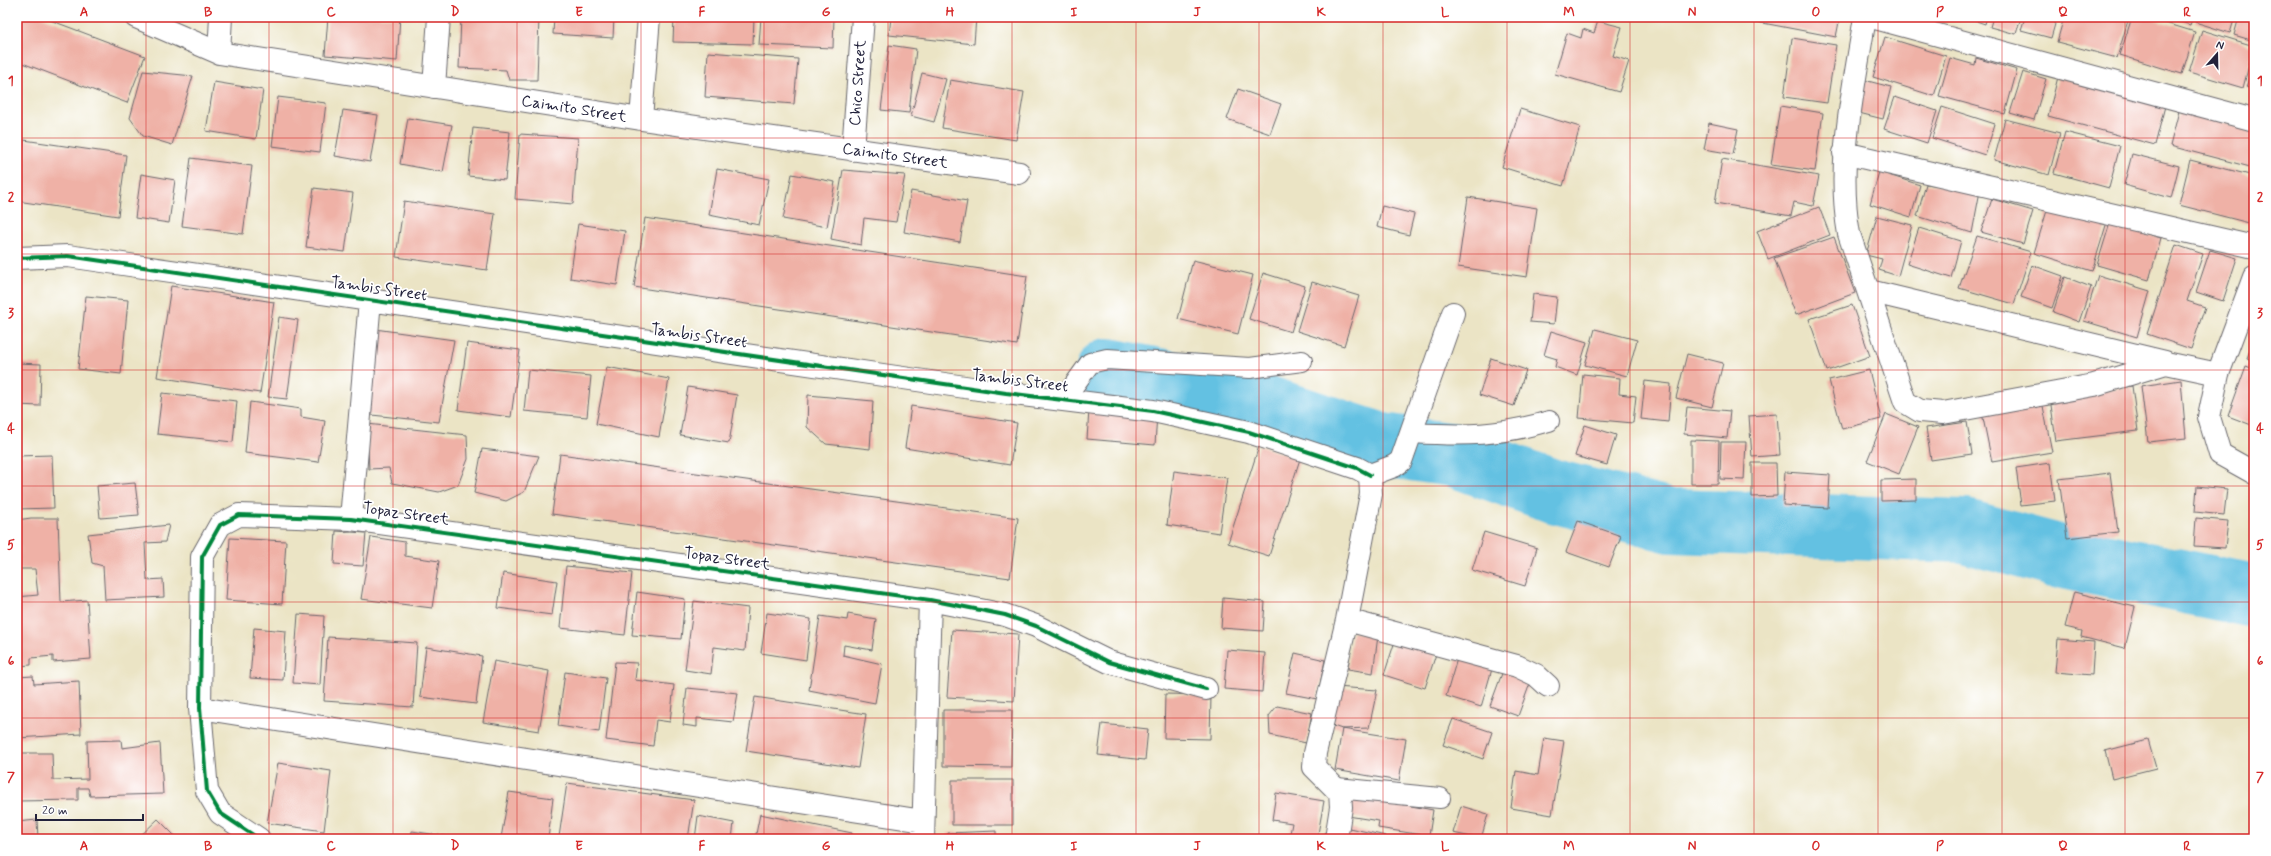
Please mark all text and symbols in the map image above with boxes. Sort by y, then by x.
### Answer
text: A [80,4,88,21]
text: B [204,4,213,21]
text: C [326,4,336,21]
text: D [451,4,460,21]
text: E [575,4,583,21]
text: F [699,4,706,21]
text: G [822,4,831,21]
text: H [946,4,955,21]
text: I [1071,4,1078,21]
text: J [1193,4,1201,21]
text: K [1316,4,1326,21]
text: L [1441,4,1450,21]
text: M [1563,4,1575,21]
text: N [1688,4,1697,21]
text: O [1812,4,1821,21]
text: P [1936,4,1944,21]
text: Q [2058,4,2068,21]
text: R [2183,4,2191,21]
north arrow [2197,34,2237,74]
text: N [2214,38,2226,53]
street label: Chico Street [845,39,872,127]
text: 1 [8,73,14,90]
text: 1 [2257,73,2263,90]
street label: Caimito Street [520,90,629,128]
street label: Caimito Street [841,138,950,174]
text: 2 [8,189,15,206]
text: 2 [2257,189,2264,206]
street label: Tambis Street [329,272,429,306]
text: 3 [8,305,14,322]
text: 3 [2257,305,2263,322]
street label: Tambis Street [649,319,749,353]
street label: Tambis Street [970,365,1070,397]
text: 4 [7,421,15,438]
text: 4 [2256,421,2264,438]
street label: Topaz Street [361,498,451,531]
text: 5 [7,537,15,554]
text: 5 [2256,537,2264,554]
street label: Topaz Street [682,543,772,576]
text: 6 [8,653,15,670]
text: 6 [2257,653,2264,670]
text: 7 [7,769,15,786]
text: 7 [2256,769,2264,786]
scale bar [36,796,143,822]
text: 20 m [42,803,68,819]
text: A [80,838,88,855]
text: B [204,838,213,855]
text: C [326,838,336,855]
text: D [451,838,460,855]
text: E [575,838,583,855]
text: F [699,838,706,855]
text: G [822,838,831,855]
text: H [946,838,955,855]
text: I [1071,838,1078,855]
text: J [1193,838,1201,855]
text: K [1316,838,1326,855]
text: L [1441,838,1450,855]
text: M [1563,838,1575,855]
text: N [1688,838,1697,855]
text: O [1812,838,1821,855]
text: P [1936,838,1944,855]
text: Q [2058,838,2068,855]
text: R [2183,838,2191,855]

